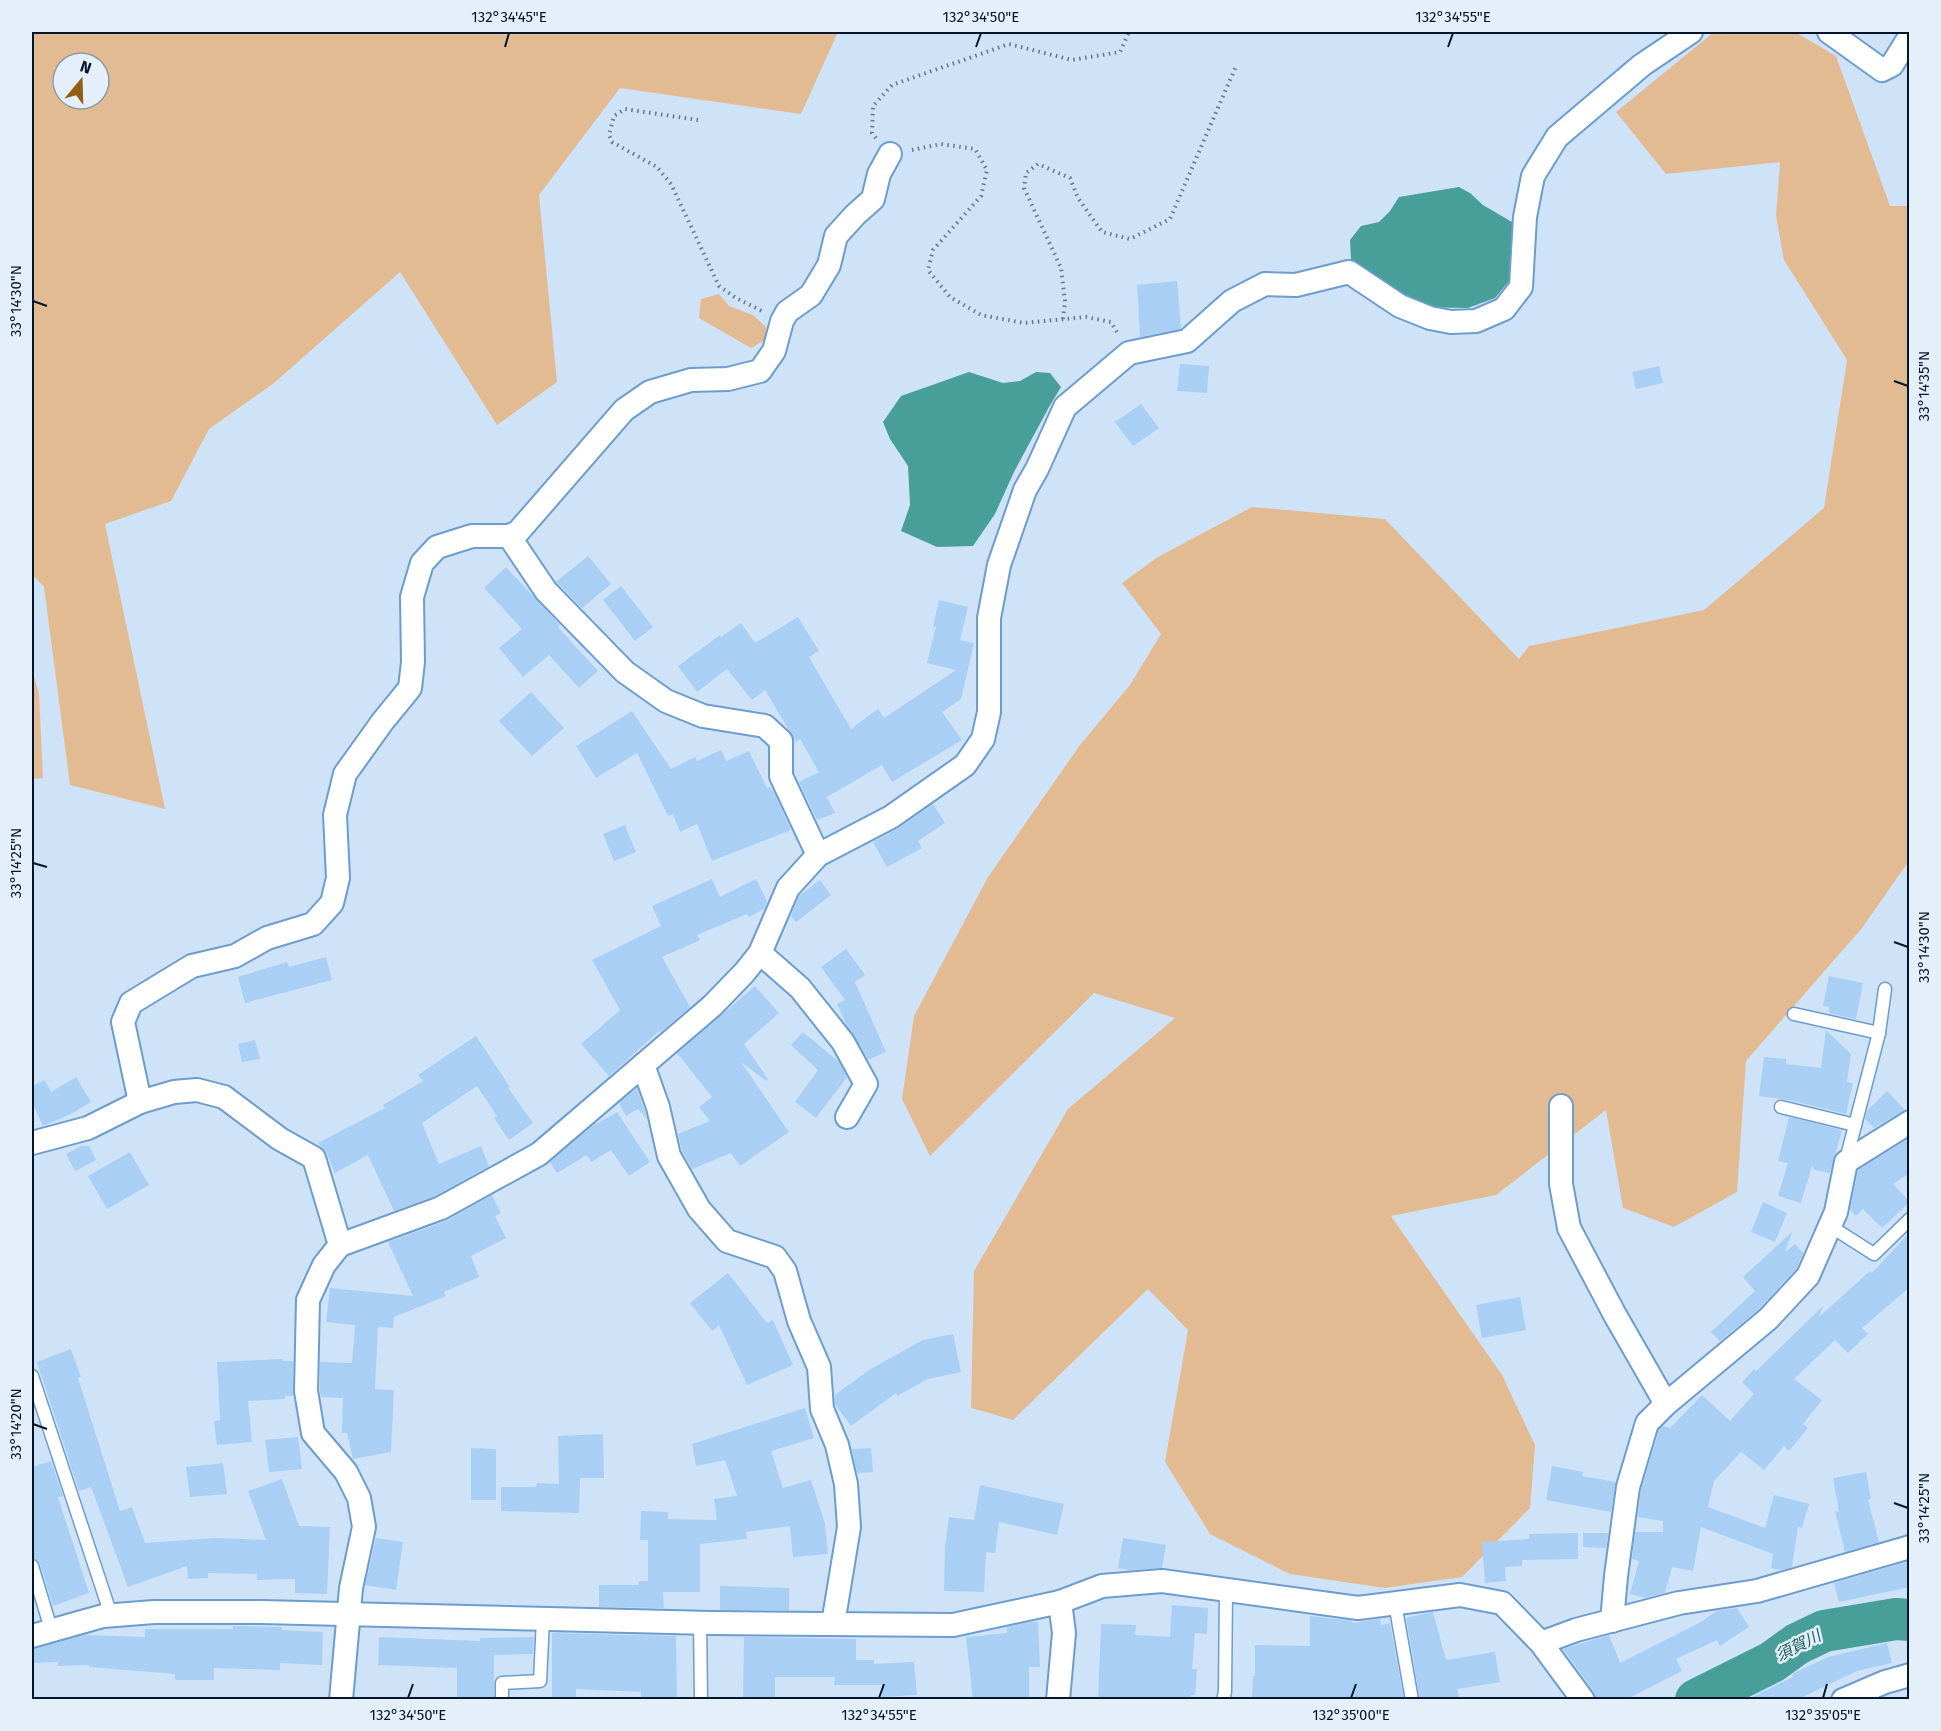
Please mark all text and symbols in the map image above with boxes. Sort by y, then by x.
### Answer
text: 132°34'45"E [471,8,547,26]
text: 132°34'50"E [943,8,1019,26]
text: 132°34'55"E [1415,8,1491,26]
north arrow [51,51,111,111]
text: N [78,57,94,78]
text: 33°14'30"N [7,265,25,337]
text: 33°14'35"N [1915,351,1933,421]
text: 33°14'25"N [7,828,25,898]
text: 33°14'30"N [1915,911,1933,983]
text: 33°14'20"N [7,1388,25,1460]
text: 33°14'25"N [1915,1473,1933,1543]
water label: 須賀川 [1773,1625,1826,1665]
text: 132°34'50"E [370,1706,446,1724]
text: 132°34'55"E [841,1706,917,1724]
text: 132°35'00"E [1312,1706,1390,1724]
text: 132°35'05"E [1785,1706,1861,1724]

